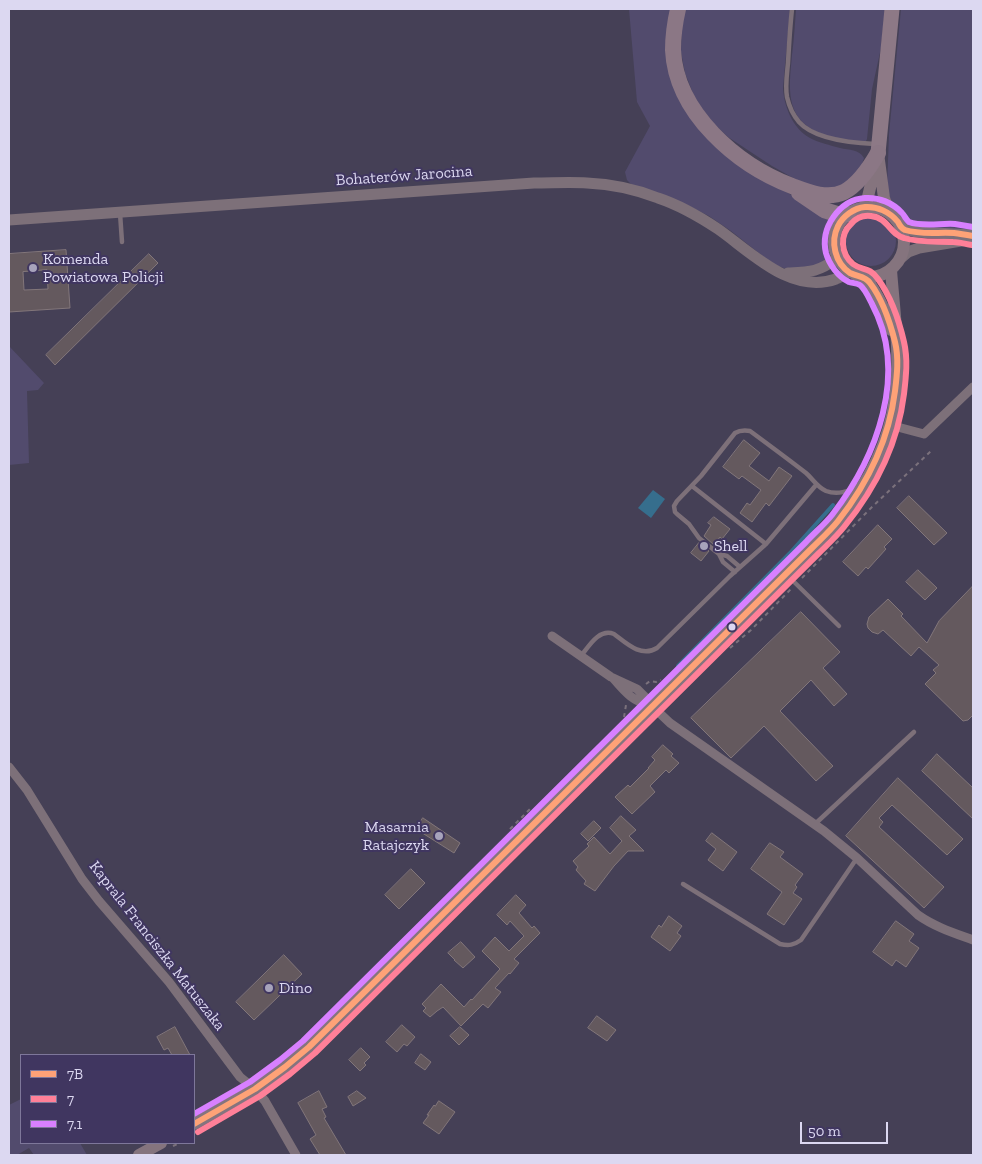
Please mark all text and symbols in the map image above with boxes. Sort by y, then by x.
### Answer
street label: Bohaterów Jarocina [335,162,473,190]
place label: Komenda Powiatowa Policji [43,249,164,287]
marker: Komenda Powiatowa Policji [27,262,39,274]
place label: Shell [714,536,748,556]
marker: Shell [698,540,710,552]
unlabelled marker [727,622,737,632]
place label: Masarnia Ratajczyk [363,817,429,855]
marker: Masarnia Ratajczyk [433,830,445,842]
street label: Kaprala Franciszka Matuszaka [85,857,229,1035]
place label: Dino [279,978,312,998]
marker: Dino [263,982,275,994]
legend [20,1054,195,1144]
text: 7B [67,1065,83,1083]
text: 7 [67,1090,74,1108]
scale bar [802,1112,890,1144]
text: 7.1 [67,1115,82,1133]
text: 50 m [808,1122,841,1140]

